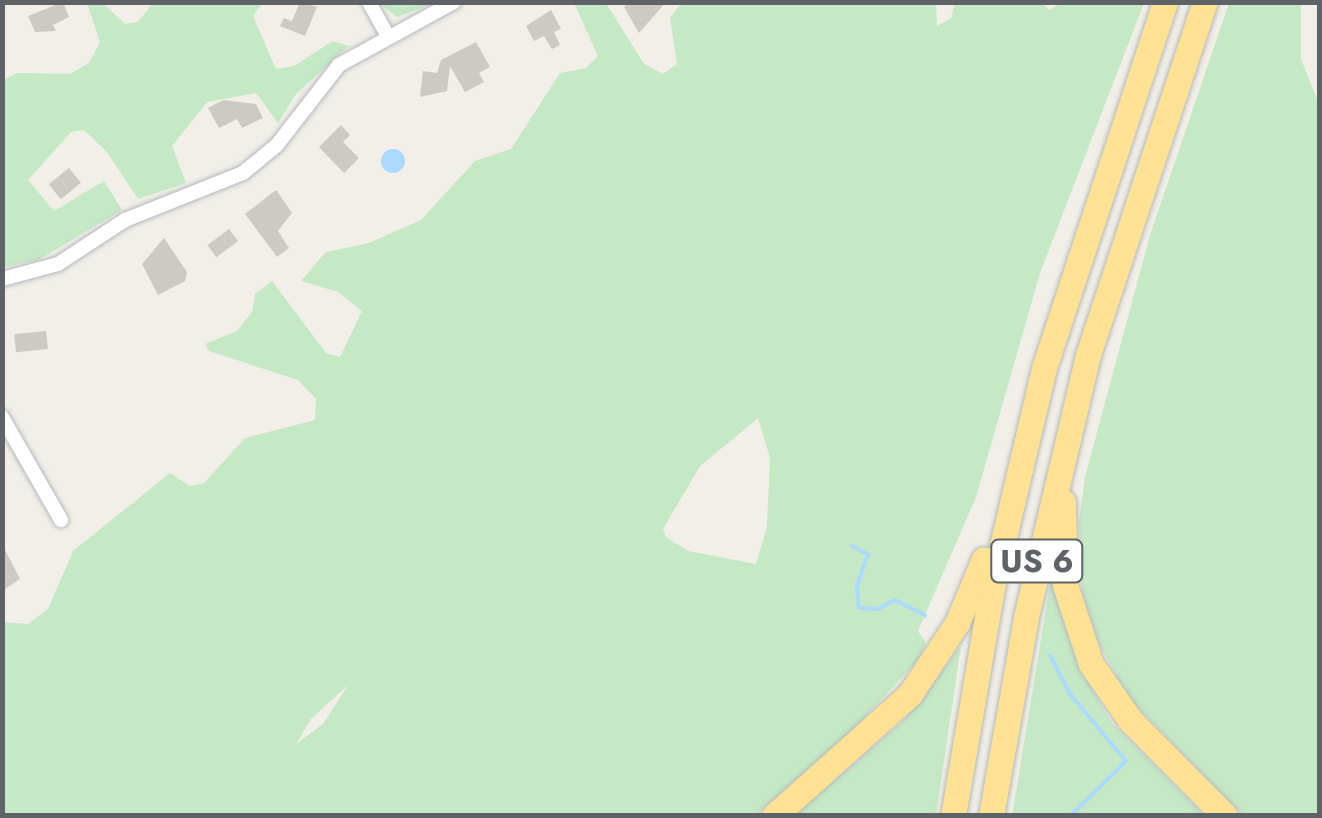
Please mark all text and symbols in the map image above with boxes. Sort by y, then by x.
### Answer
road number: US 6 [990,534,1084,588]

